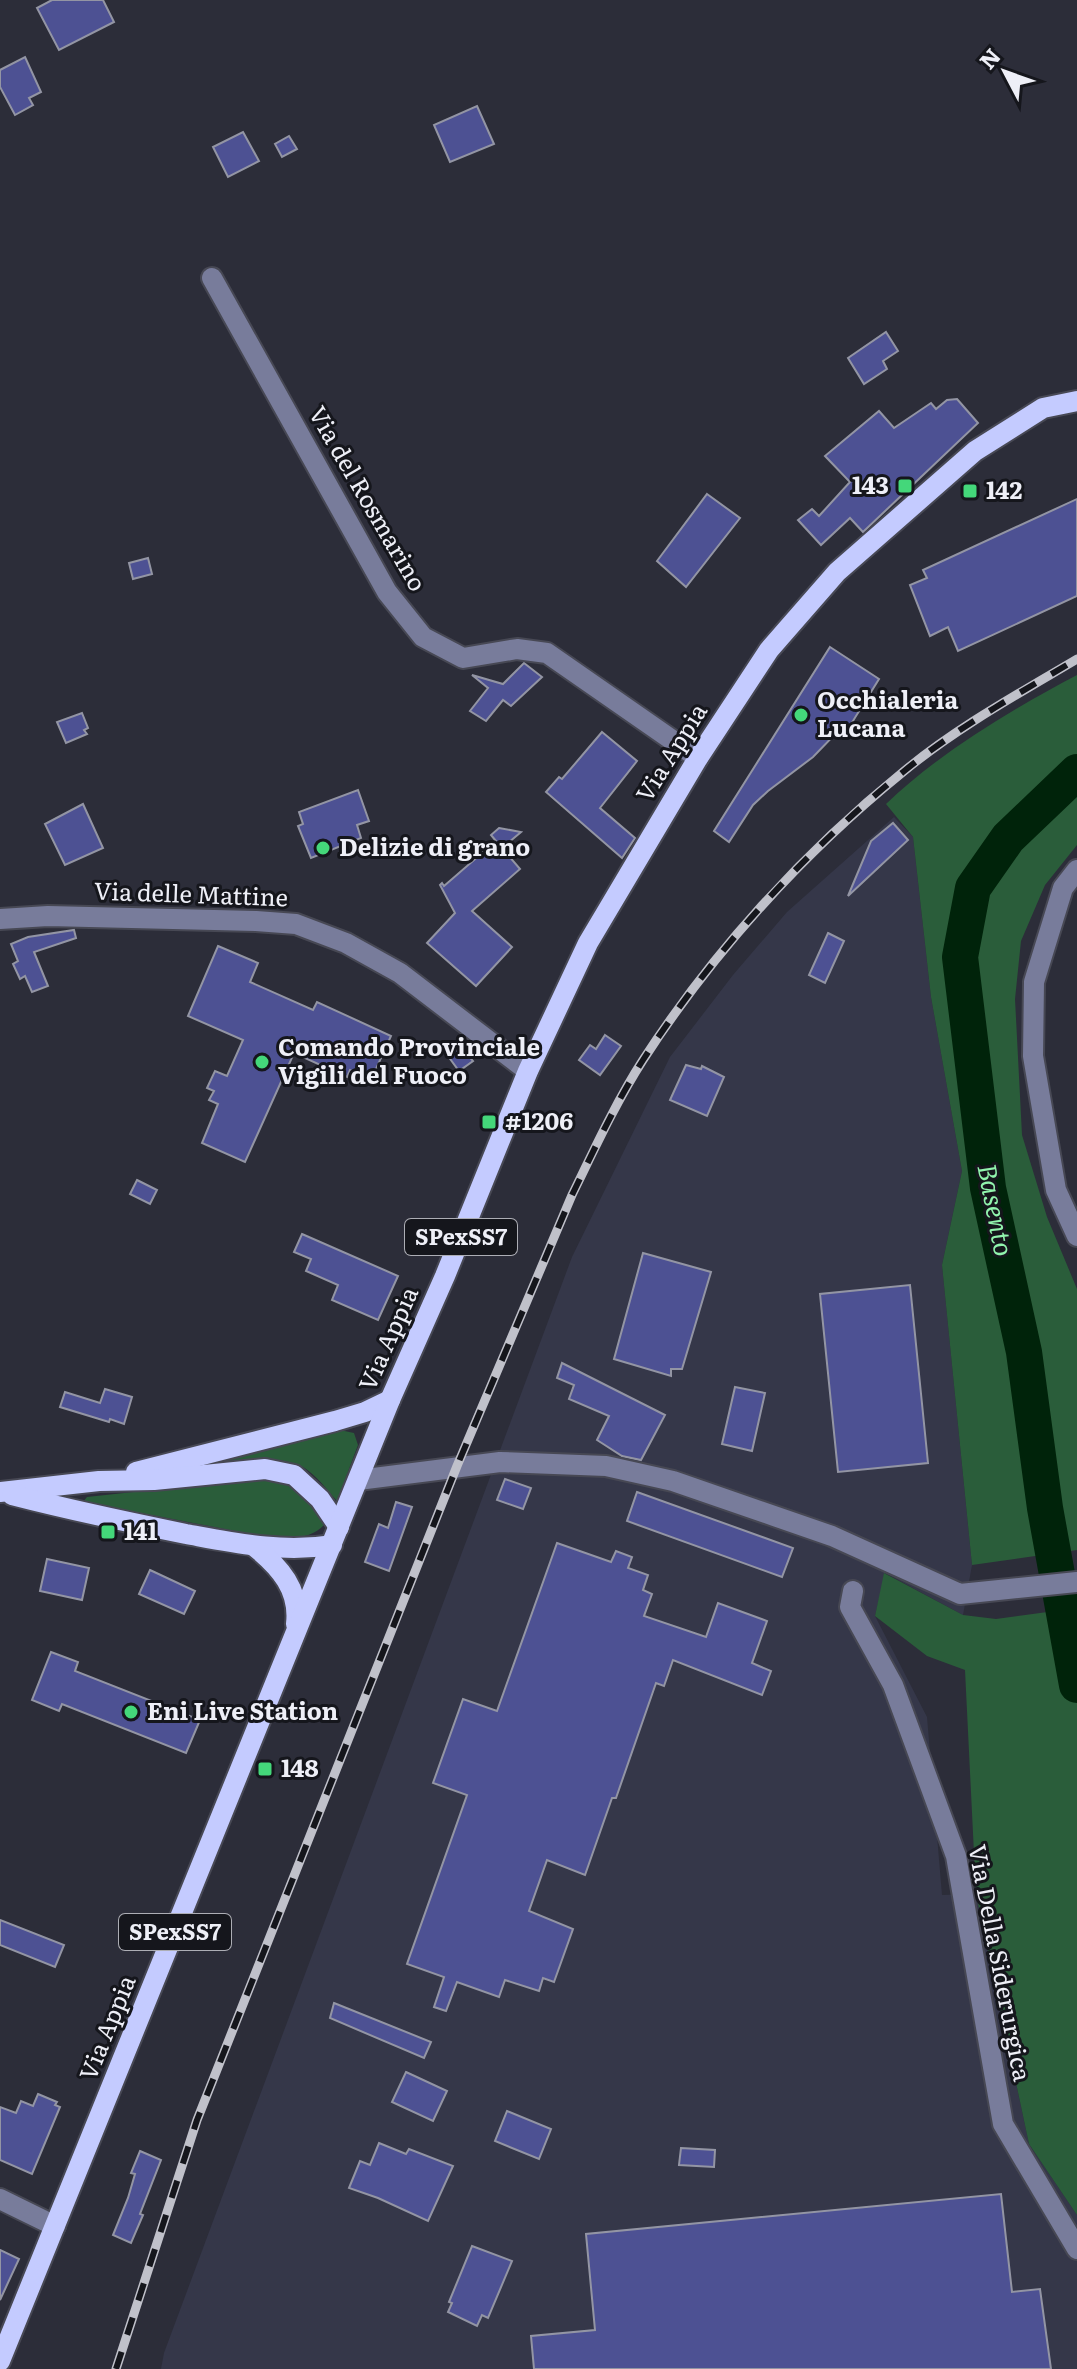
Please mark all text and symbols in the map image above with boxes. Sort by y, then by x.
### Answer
north arrow [965,32,1045,112]
text: N [970,40,1007,76]
street label: Via del Rosmarino [302,399,437,597]
place label: 143 [852,466,889,501]
place label: 142 [986,471,1023,506]
marker: 143 [896,477,914,495]
marker: 142 [961,482,979,500]
place label: Occhialeria Lucana [817,681,958,744]
street label: Via Appia [626,695,714,808]
marker: Occhialeria Lucana [792,706,810,724]
place label: Delizie di grano [339,828,530,863]
marker: Delizie di grano [314,839,332,857]
street label: Via delle Mattine [93,872,289,913]
place label: Comando Provinciale Vigili del Fuoco [278,1028,540,1091]
marker: Comando Provinciale Vigili del Fuoco [253,1053,271,1071]
place label: #1206 [505,1102,573,1137]
marker: #1206 [480,1113,498,1131]
water label: Basento [969,1160,1026,1259]
road number: SPexSS7 [405,1219,517,1255]
street label: Via Appia [348,1280,425,1396]
place label: 141 [124,1512,158,1547]
marker: 141 [99,1523,117,1541]
place label: Eni Live Station [147,1692,339,1727]
marker: Eni Live Station [122,1703,140,1721]
place label: 148 [281,1749,319,1784]
marker: 148 [256,1760,274,1778]
street label: Via Della Siderurgica [961,1841,1042,2084]
road number: SPexSS7 [119,1914,231,1950]
street label: Via Appia [69,1969,143,2085]

